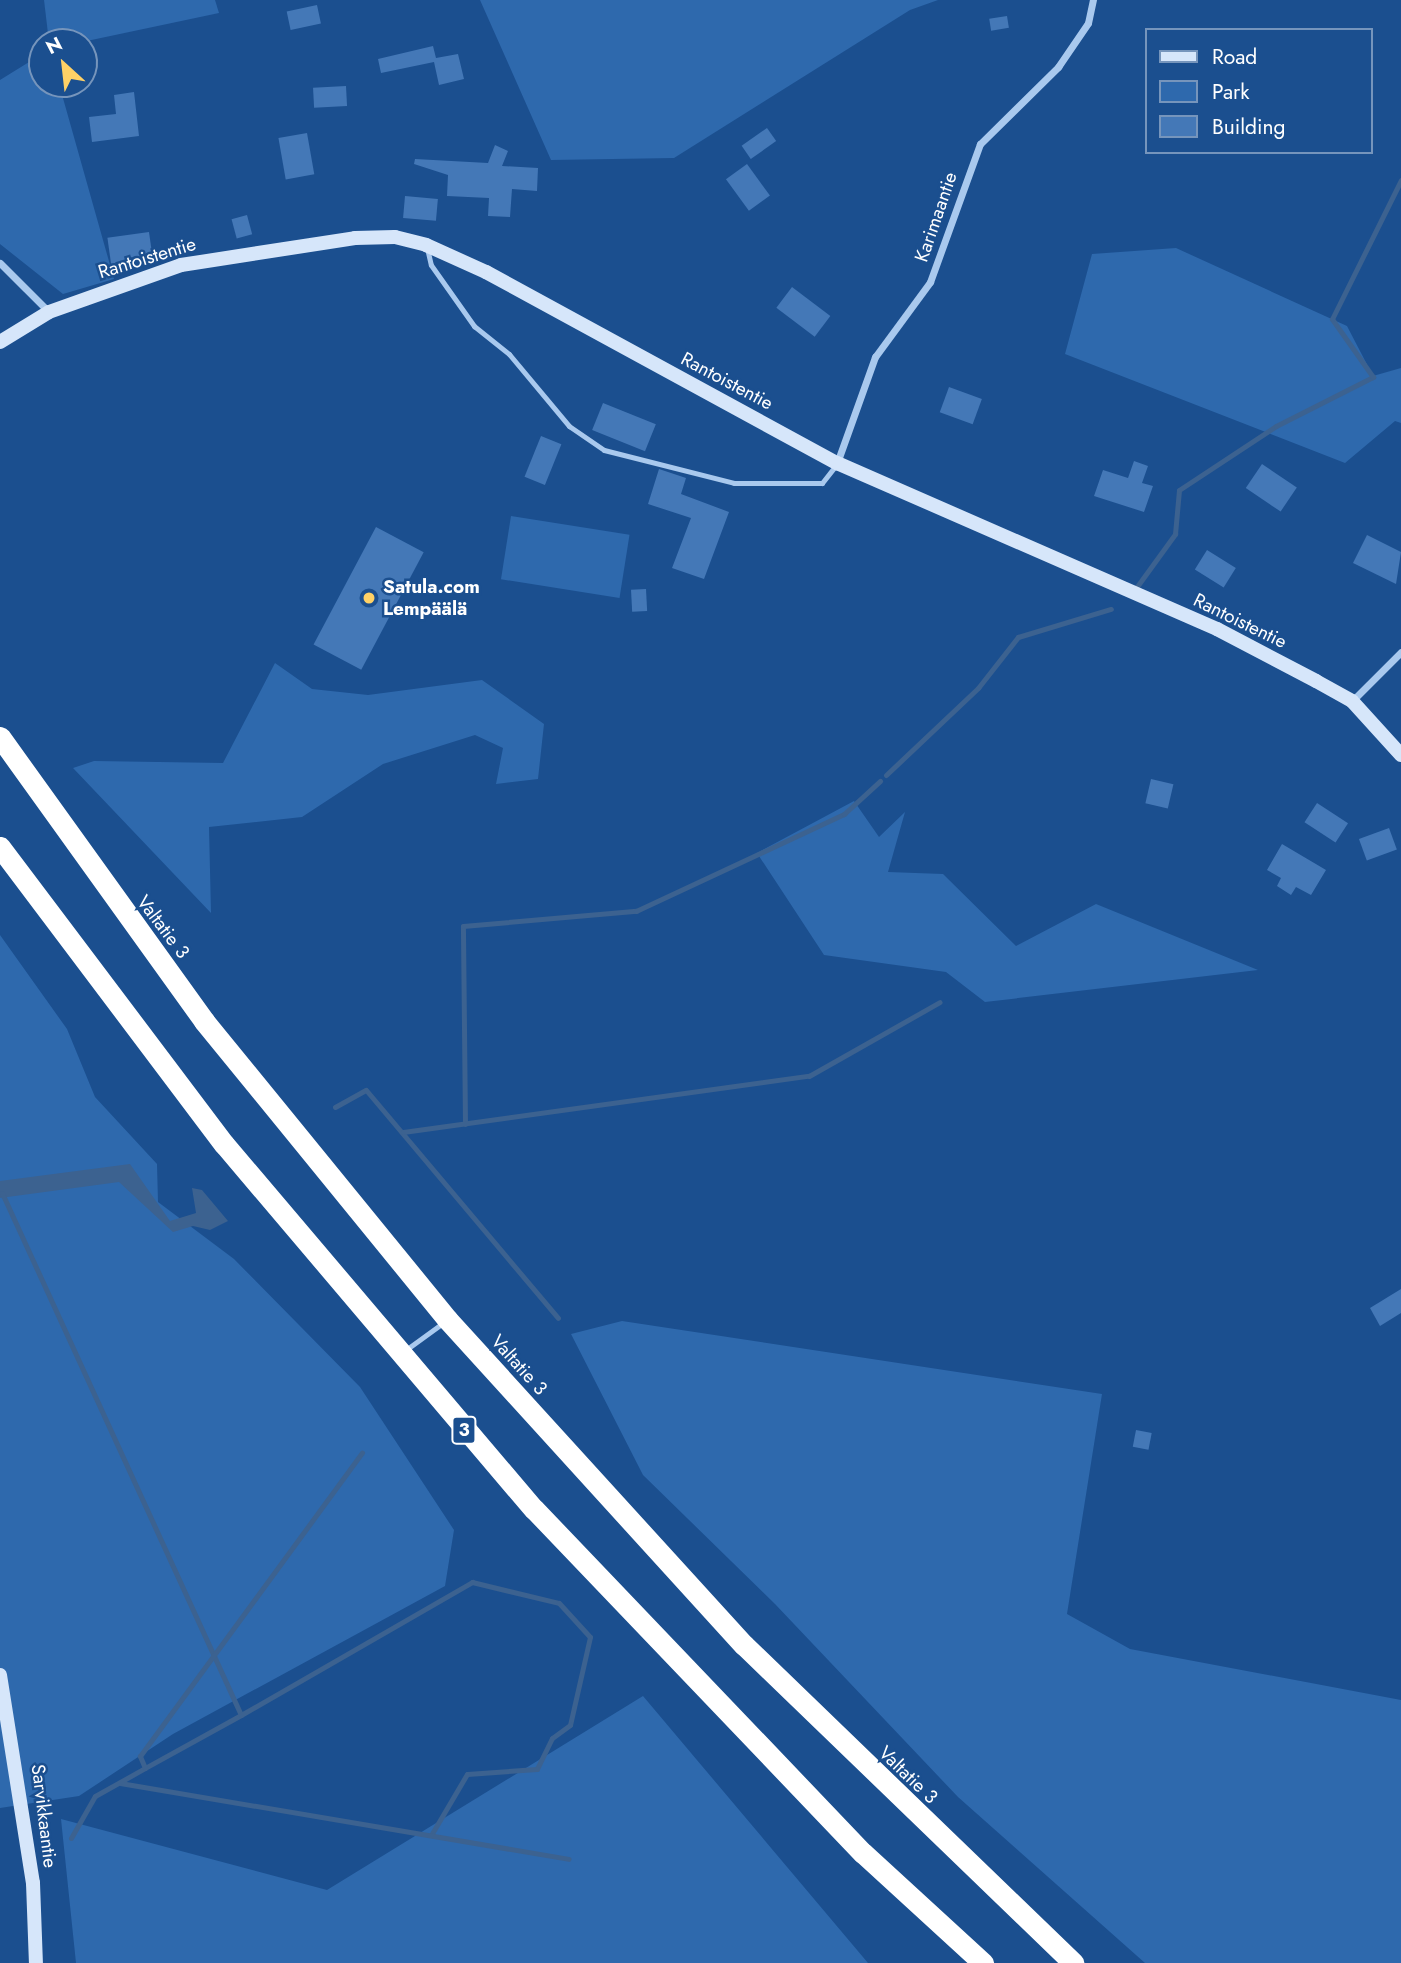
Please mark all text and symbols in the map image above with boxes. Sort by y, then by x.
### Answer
north arrow [28,28,98,98]
legend [1146,28,1373,154]
text: N [41,30,67,61]
text: Road [1212,42,1257,72]
text: Park [1212,77,1249,107]
text: Building [1212,112,1285,142]
street label: Karimaantie [910,169,962,265]
street label: Rantoistentie [95,232,199,284]
street label: Rantoistentie [677,347,777,415]
place label: Satula.com Lempäälä [383,576,480,620]
street label: Rantoistentie [1190,589,1290,653]
marker: Satula.com Lempäälä [361,590,377,606]
street label: Valtatie 3 [132,891,194,963]
street label: Valtatie 3 [486,1330,552,1400]
road number: 3 [450,1415,478,1444]
street label: Valtatie 3 [874,1741,942,1809]
street label: Sarvikkaantie [26,1763,62,1869]

